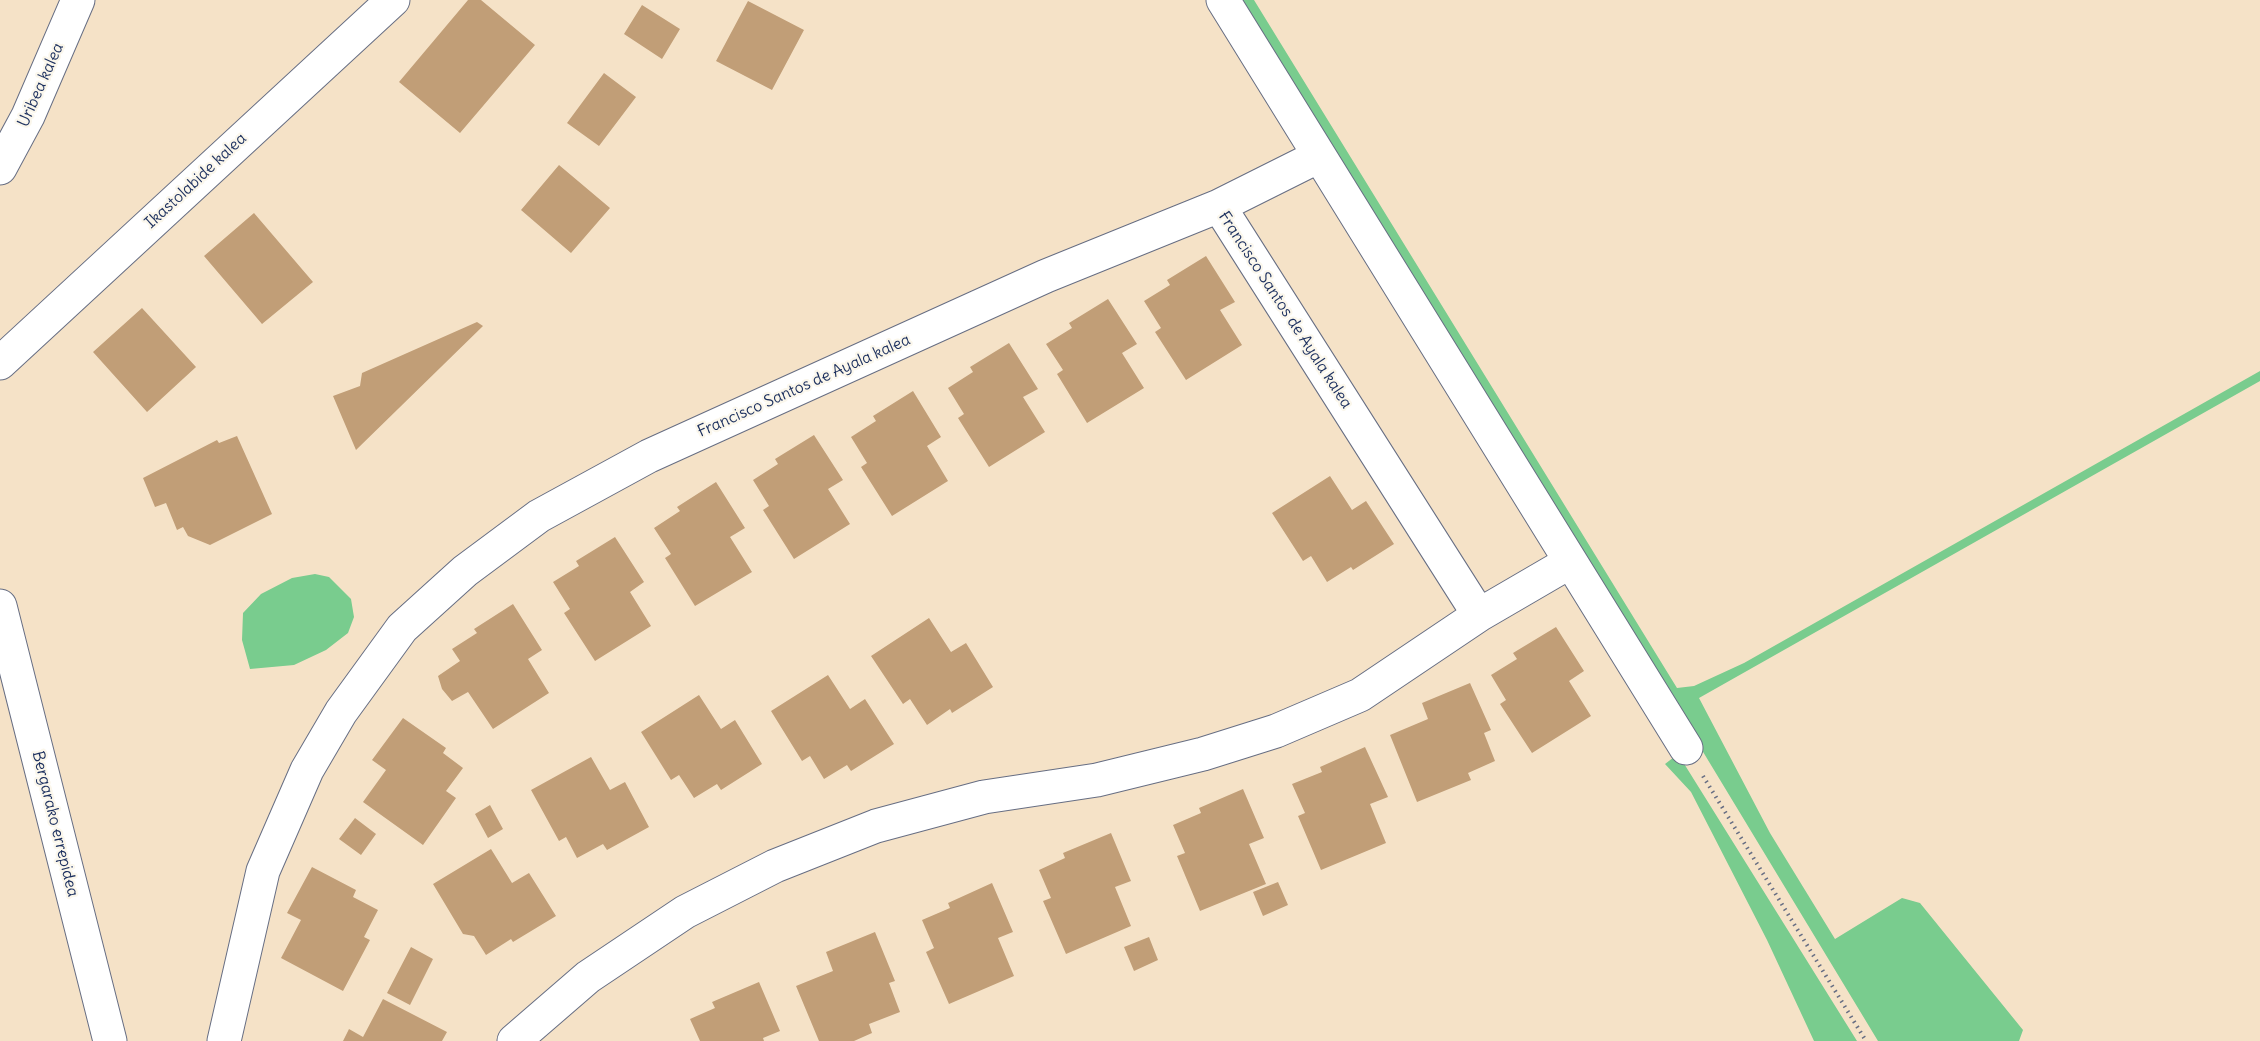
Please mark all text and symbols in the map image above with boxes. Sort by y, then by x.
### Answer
street label: Uribea kalea [14,40,68,130]
street label: Ikastolabide kalea [141,129,251,233]
street label: Francisco Santos de Ayala kalea [1214,208,1356,412]
street label: Francisco Santos de Ayala kalea [695,330,913,442]
street label: Bergarako errepidea [28,749,82,899]

